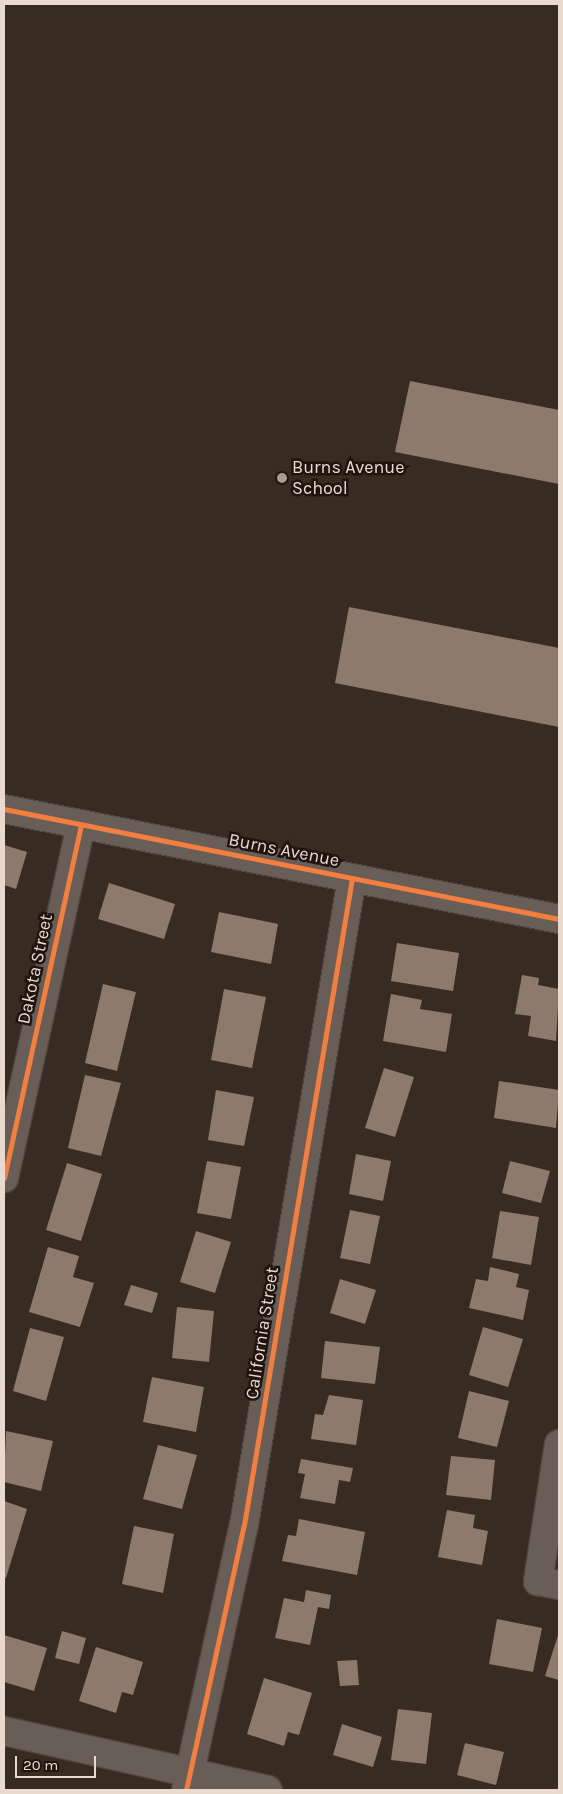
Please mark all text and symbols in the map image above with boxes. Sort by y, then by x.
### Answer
place label: Burns Avenue School [292,457,404,499]
marker: Burns Avenue School [276,472,288,484]
street label: Burns Avenue [227,829,341,871]
street label: Dakota Street [13,912,57,1026]
street label: California Street [241,1265,283,1401]
scale bar [18,1746,99,1778]
text: 20 m [23,1756,58,1774]

